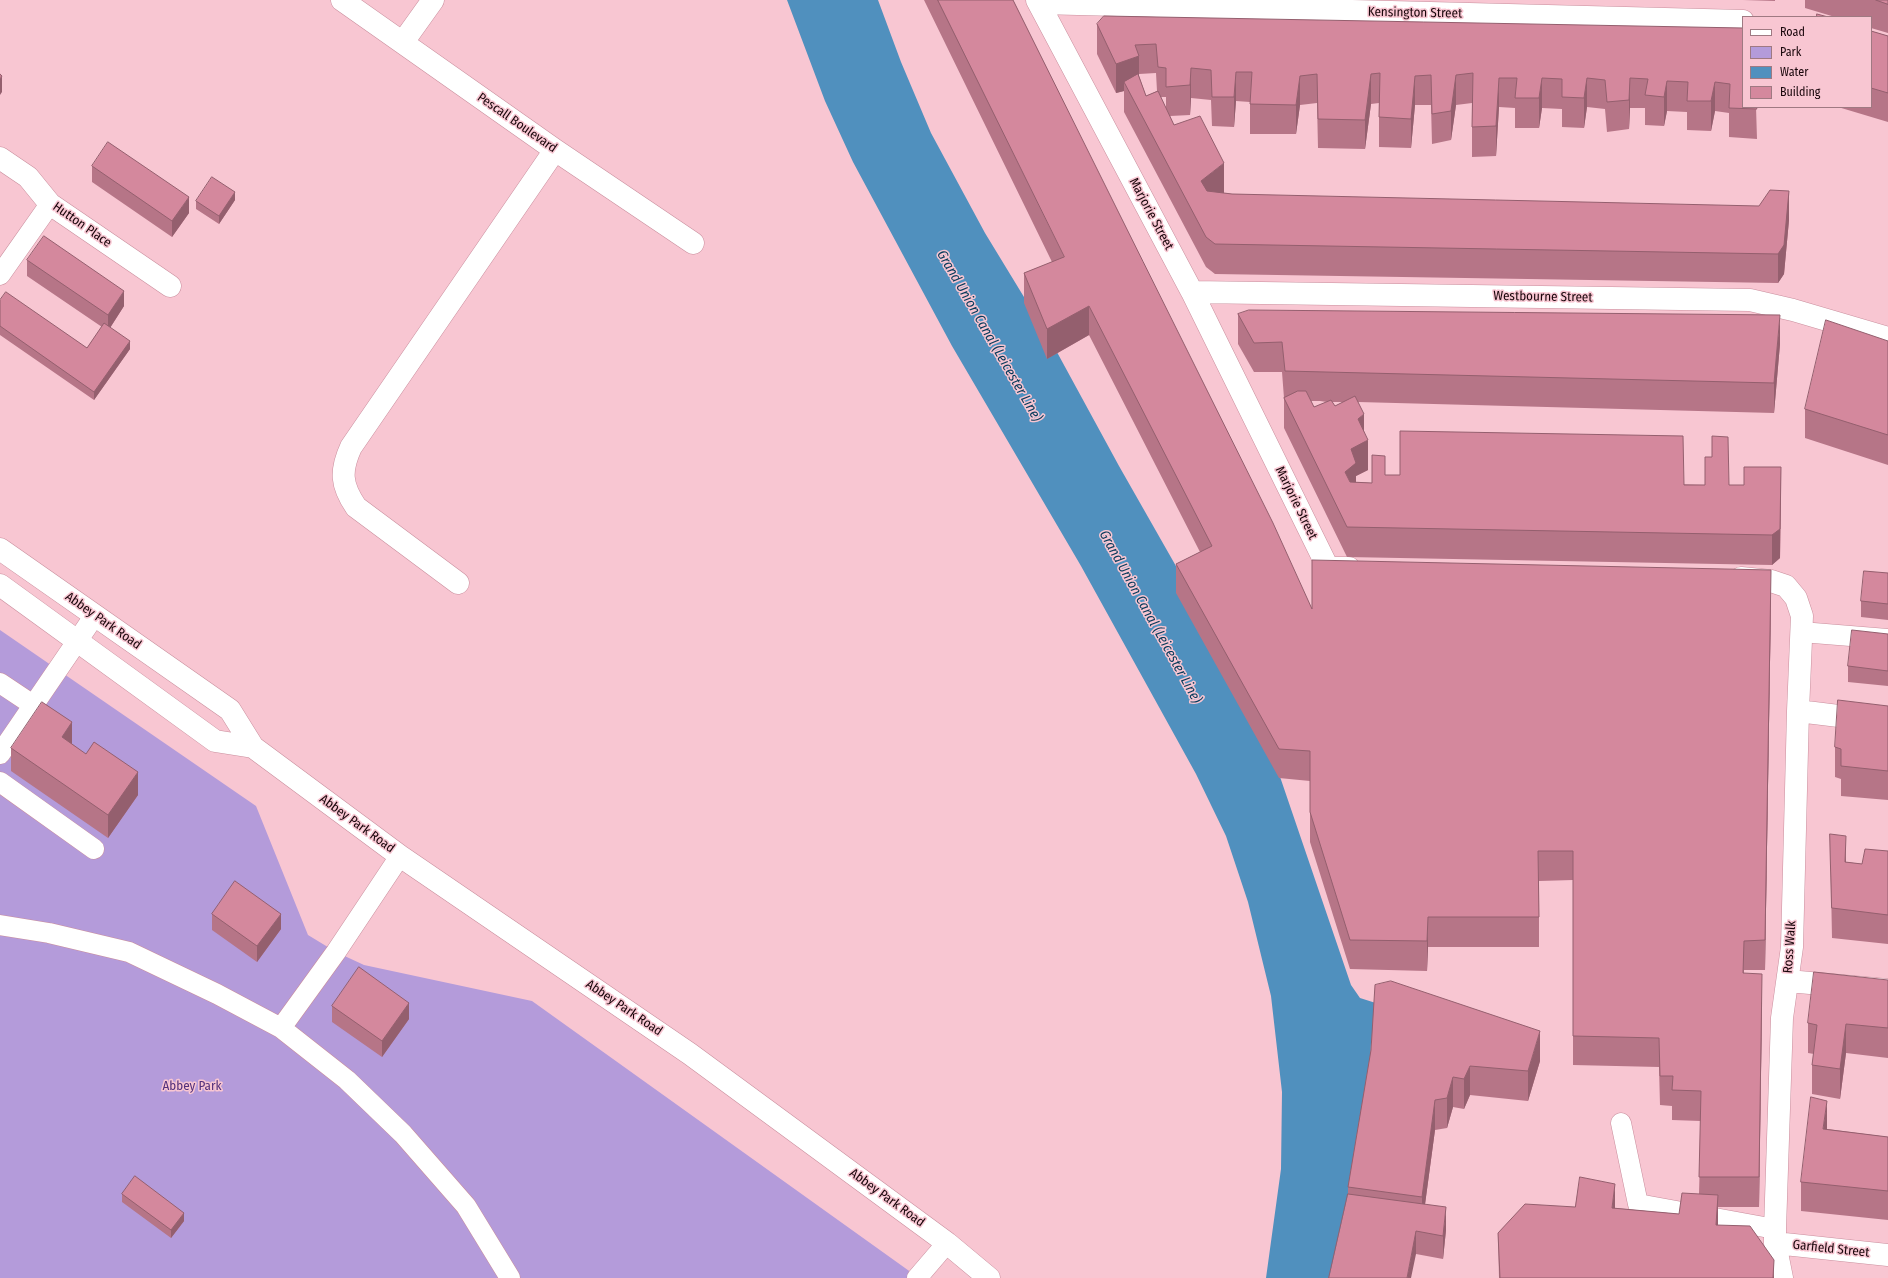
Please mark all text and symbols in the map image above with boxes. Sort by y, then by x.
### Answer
street label: Kensington Street [1368,4,1462,22]
legend [1742,16,1872,108]
text: Road [1780,25,1805,39]
text: Park [1780,45,1801,59]
text: Water [1780,65,1808,79]
text: Building [1780,85,1820,99]
street label: Pescall Boulevard [474,90,560,156]
street label: Marjorie Street [1125,175,1177,253]
street label: Hutton Place [50,199,114,251]
water label: Grand Union Canal (Leicester Line) [933,247,1045,425]
street label: Westbourne Street [1493,288,1593,306]
street label: Marjorie Street [1272,464,1320,542]
water label: Grand Union Canal (Leicester Line) [1095,528,1205,706]
street label: Abbey Park Road [62,589,144,653]
street label: Abbey Park Road [316,792,398,856]
street label: Ross Walk [1780,920,1800,974]
street label: Abbey Park Road [583,977,665,1039]
park label: Abbey Park [163,1078,221,1094]
street label: Abbey Park Road [846,1166,928,1230]
street label: Garfield Street [1792,1237,1870,1261]

